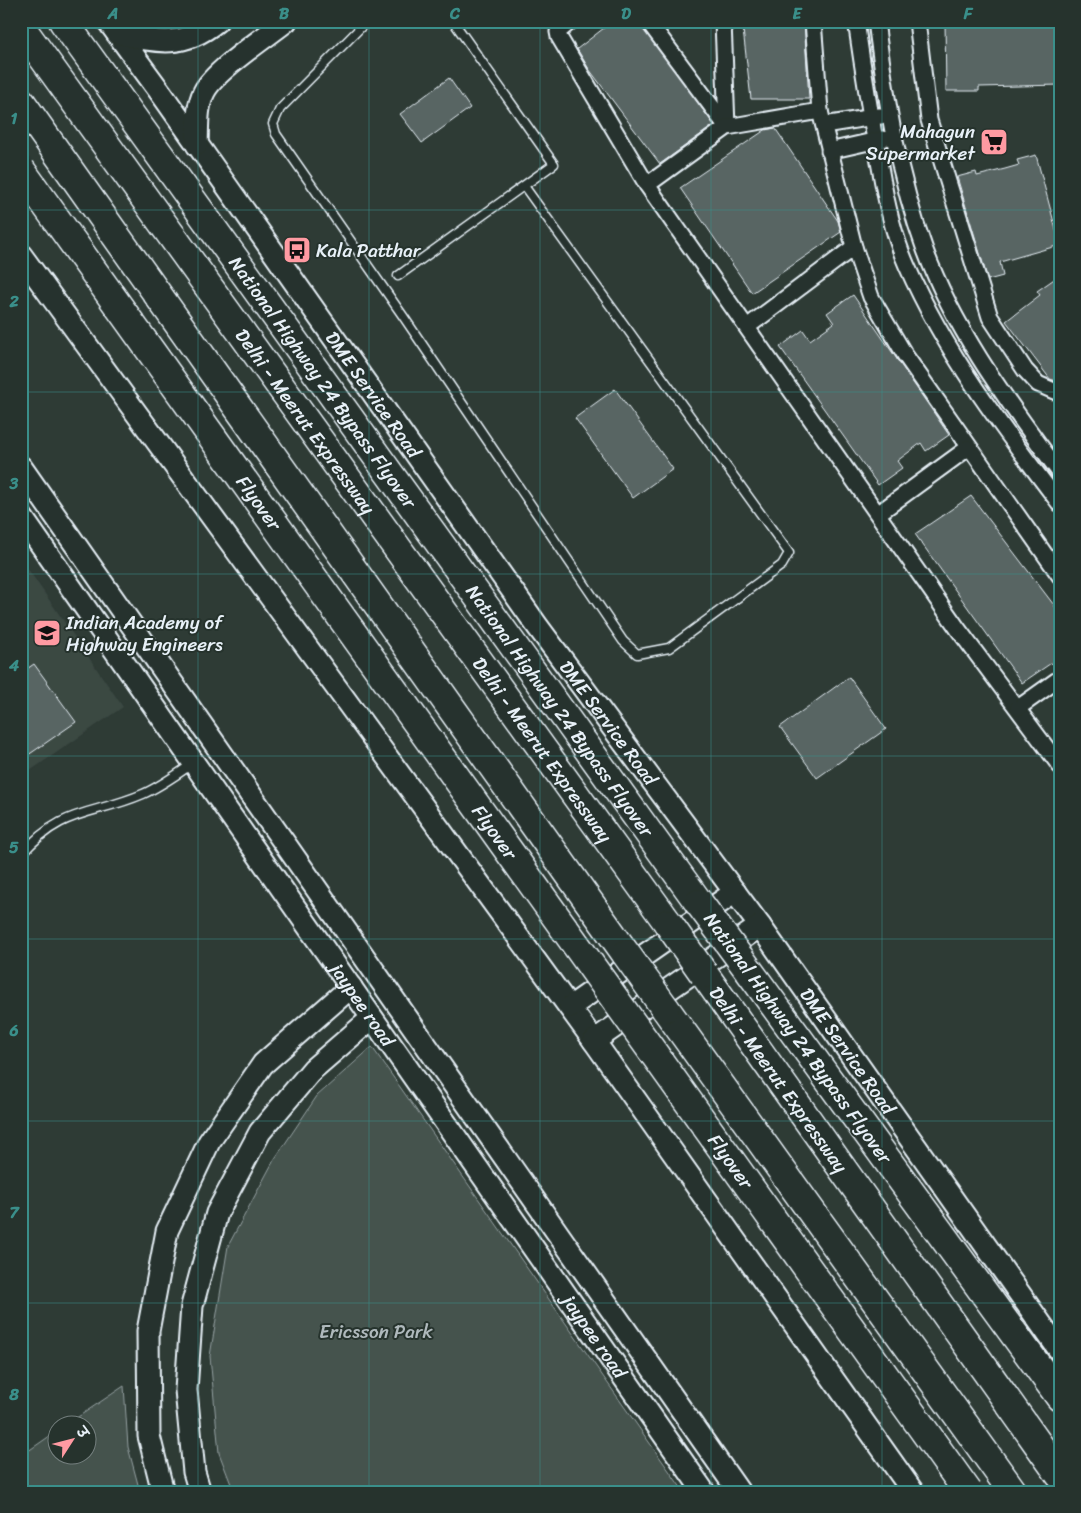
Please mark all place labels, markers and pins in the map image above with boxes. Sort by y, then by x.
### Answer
place label: Mahagun Supermarket [866,115,976,170]
supermarket icon: Mahagun Supermarket [979,127,1009,157]
place label: Kala Patthar [316,234,422,267]
bus stop icon: Kala Patthar [282,235,312,265]
place label: Indian Academy of Highway Engineers [65,606,225,661]
school or university icon: Indian Academy of Highway Engineers [32,618,62,648]

